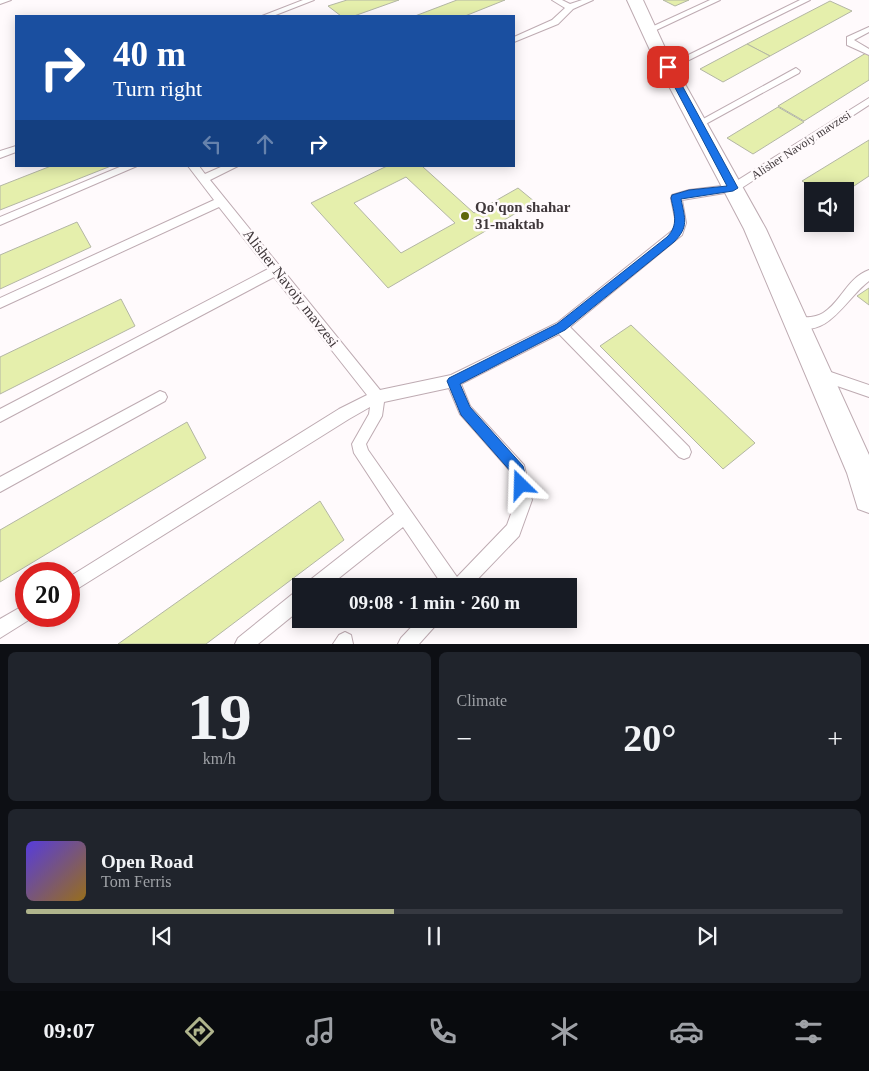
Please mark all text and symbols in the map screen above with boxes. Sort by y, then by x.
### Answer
icon: right [30,35,95,100]
text: 40 m [113,35,186,74]
pin [647,46,689,88]
icon: arrive [654,53,682,81]
text: Turn right [113,76,202,101]
street label: Alisher Navoiy mavzesi [749,107,854,182]
icon: left [198,130,226,158]
icon: ahead [251,130,279,158]
icon: right [304,130,332,158]
map controls [804,182,854,232]
button: sound [804,182,854,232]
place label: Qo'qon shahar 31-maktab [475,199,571,232]
marker: Qo'qon shahar 31-maktab [459,210,471,222]
street label: Alisher Navoiy mavzesi [240,226,342,350]
position arrow [494,458,546,510]
speed limit sign: 20 [15,562,80,627]
text: 09:08 · 1 min · 260 m [349,592,520,613]
text: 19 [187,681,252,753]
text: Climate [457,692,507,709]
text: 20° [623,717,676,759]
text: − [457,723,472,754]
text: + [827,723,843,754]
text: km/h [203,750,236,767]
text: Open Road [101,851,193,872]
text: Tom Ferris [101,873,171,890]
icon: previous [148,922,176,950]
icon: pause [420,922,448,950]
icon: next [693,922,721,950]
icon: directions [182,1014,217,1049]
icon: music [303,1014,338,1049]
icon: phone [425,1014,460,1049]
icon: climate [547,1014,582,1049]
icon: car [669,1014,704,1049]
icon: filters [791,1014,826,1049]
text: 09:07 [43,1018,95,1043]

